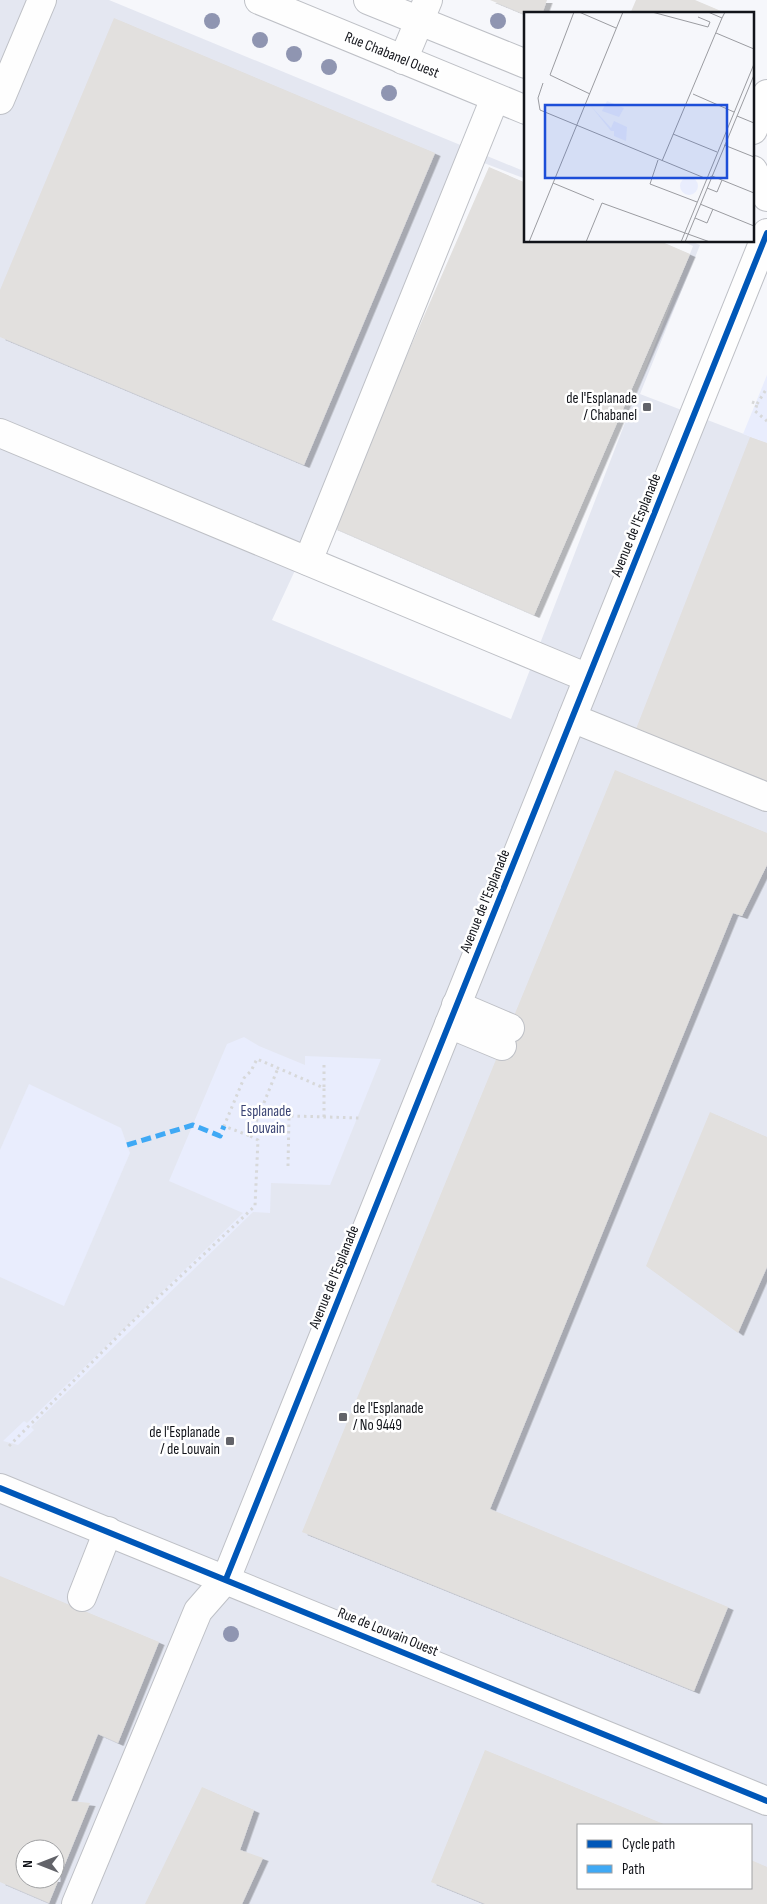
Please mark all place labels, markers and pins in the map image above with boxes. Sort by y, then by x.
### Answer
place label: de l'Esplanade / Chabanel [566,389,637,425]
marker: de l'Esplanade / Chabanel [641,401,653,413]
place label: de l'Esplanade / No 9449 [353,1399,424,1435]
marker: de l'Esplanade / No 9449 [337,1411,349,1423]
place label: de l'Esplanade / de Louvain [149,1423,220,1459]
marker: de l'Esplanade / de Louvain [224,1435,236,1447]

